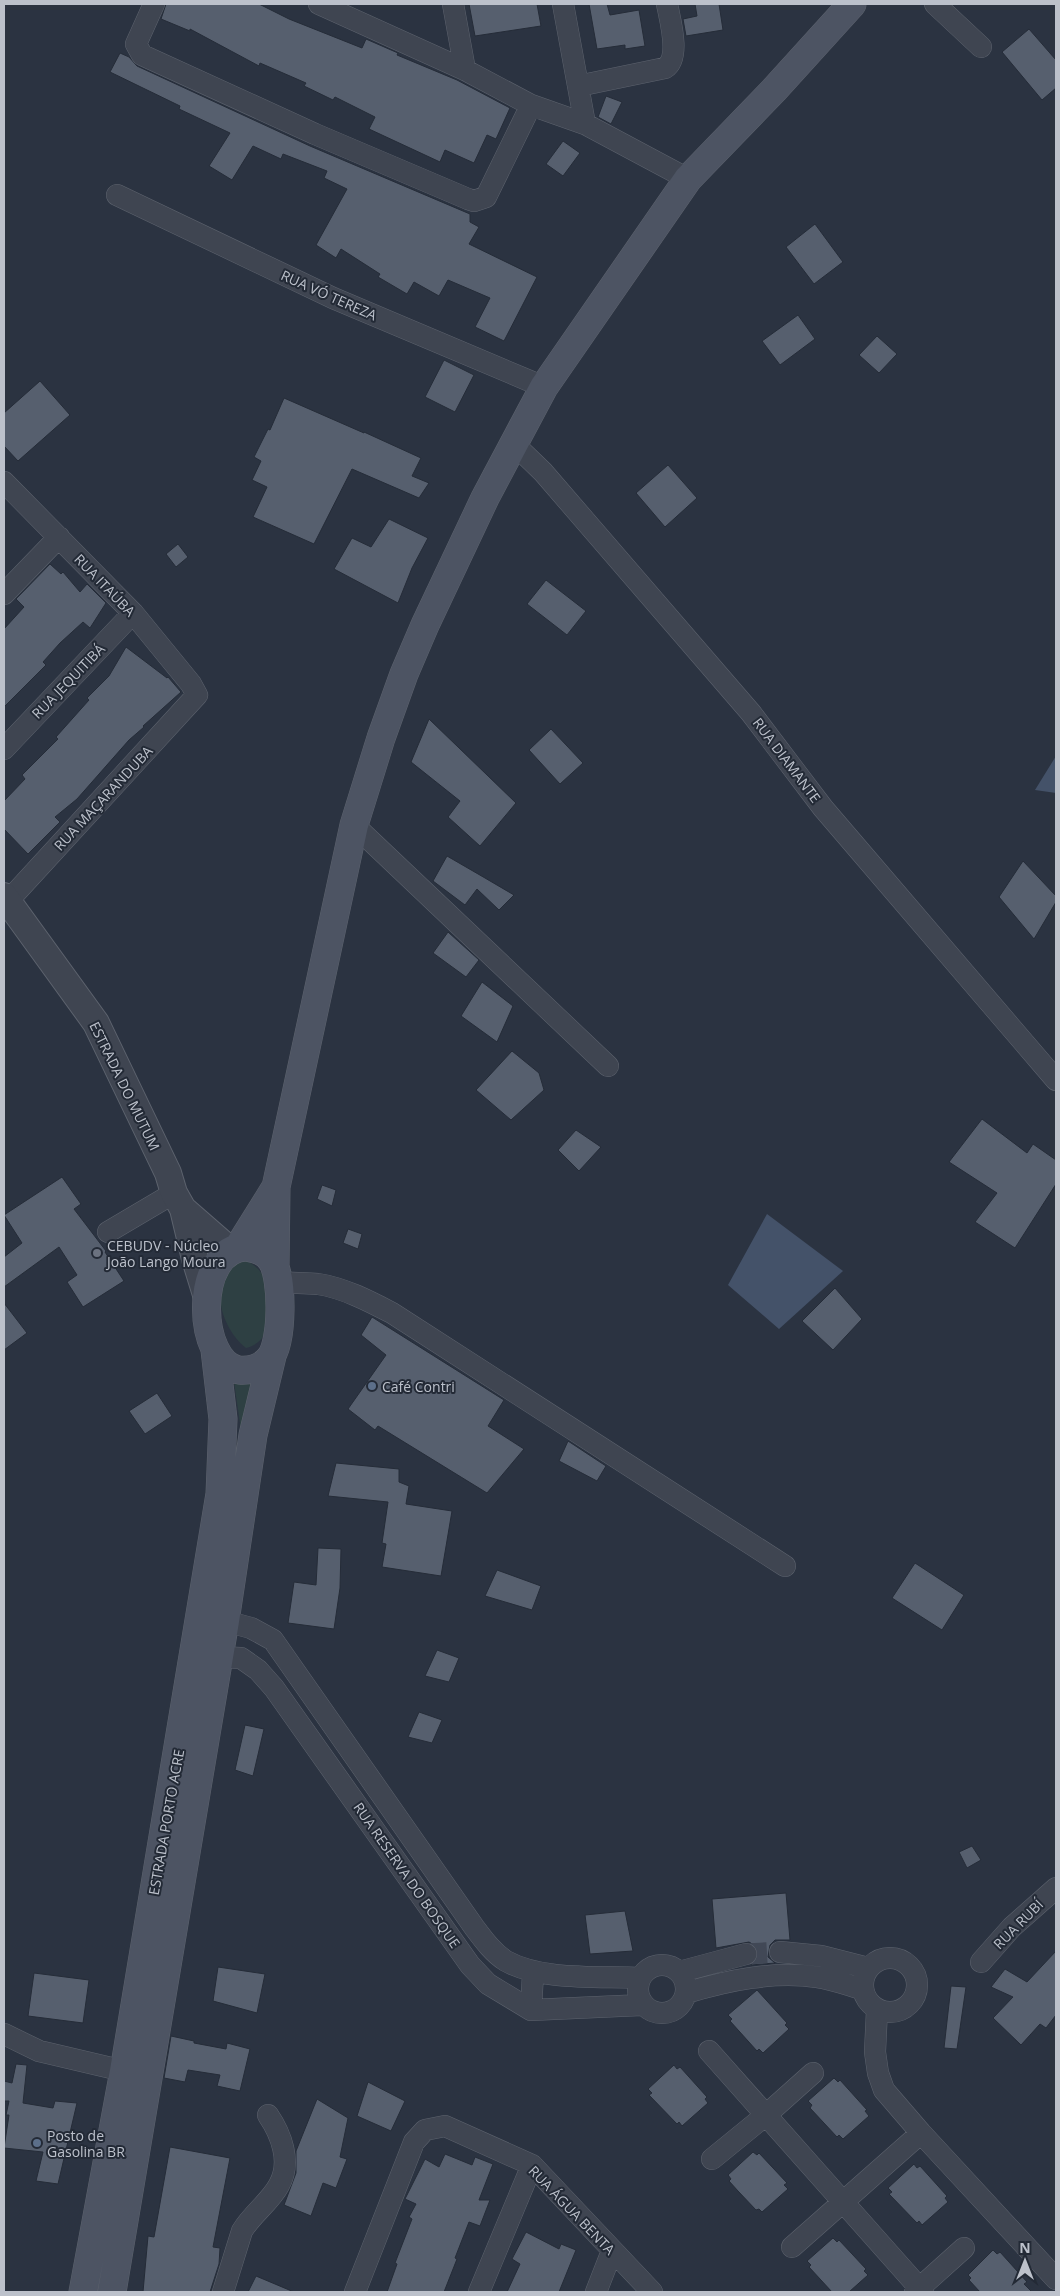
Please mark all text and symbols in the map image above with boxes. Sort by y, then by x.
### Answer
street label: RUA VÓ TEREZA [278,265,380,325]
street label: RUA ITAÚBA [70,550,140,620]
street label: RUA JEQUITIBÁ [27,639,109,723]
street label: RUA DIAMANTE [749,714,825,806]
street label: RUA MAÇARANDUBA [49,741,157,854]
street label: ESTRADA DO MUTUM [85,1018,165,1154]
place label: CEBUDV - Núcleo João Lango Moura [105,1236,225,1271]
marker: CEBUDV - Núcleo João Lango Moura [91,1247,103,1259]
place label: Café Contri [382,1377,455,1396]
marker: Café Contri [366,1380,378,1392]
street label: ESTRADA PORTO ACRE [144,1748,188,1896]
street label: RUA RESERVA DO BOSQUE [349,1798,465,1952]
street label: RUA RUBÍ [989,1895,1047,1953]
place label: Posto de Gasolina BR [47,2126,125,2161]
marker: Posto de Gasolina BR [31,2137,43,2149]
street label: RUA ÁGUA BENTA [525,2161,620,2259]
north arrow [1000,2236,1050,2286]
text: N [1019,2238,1031,2257]

